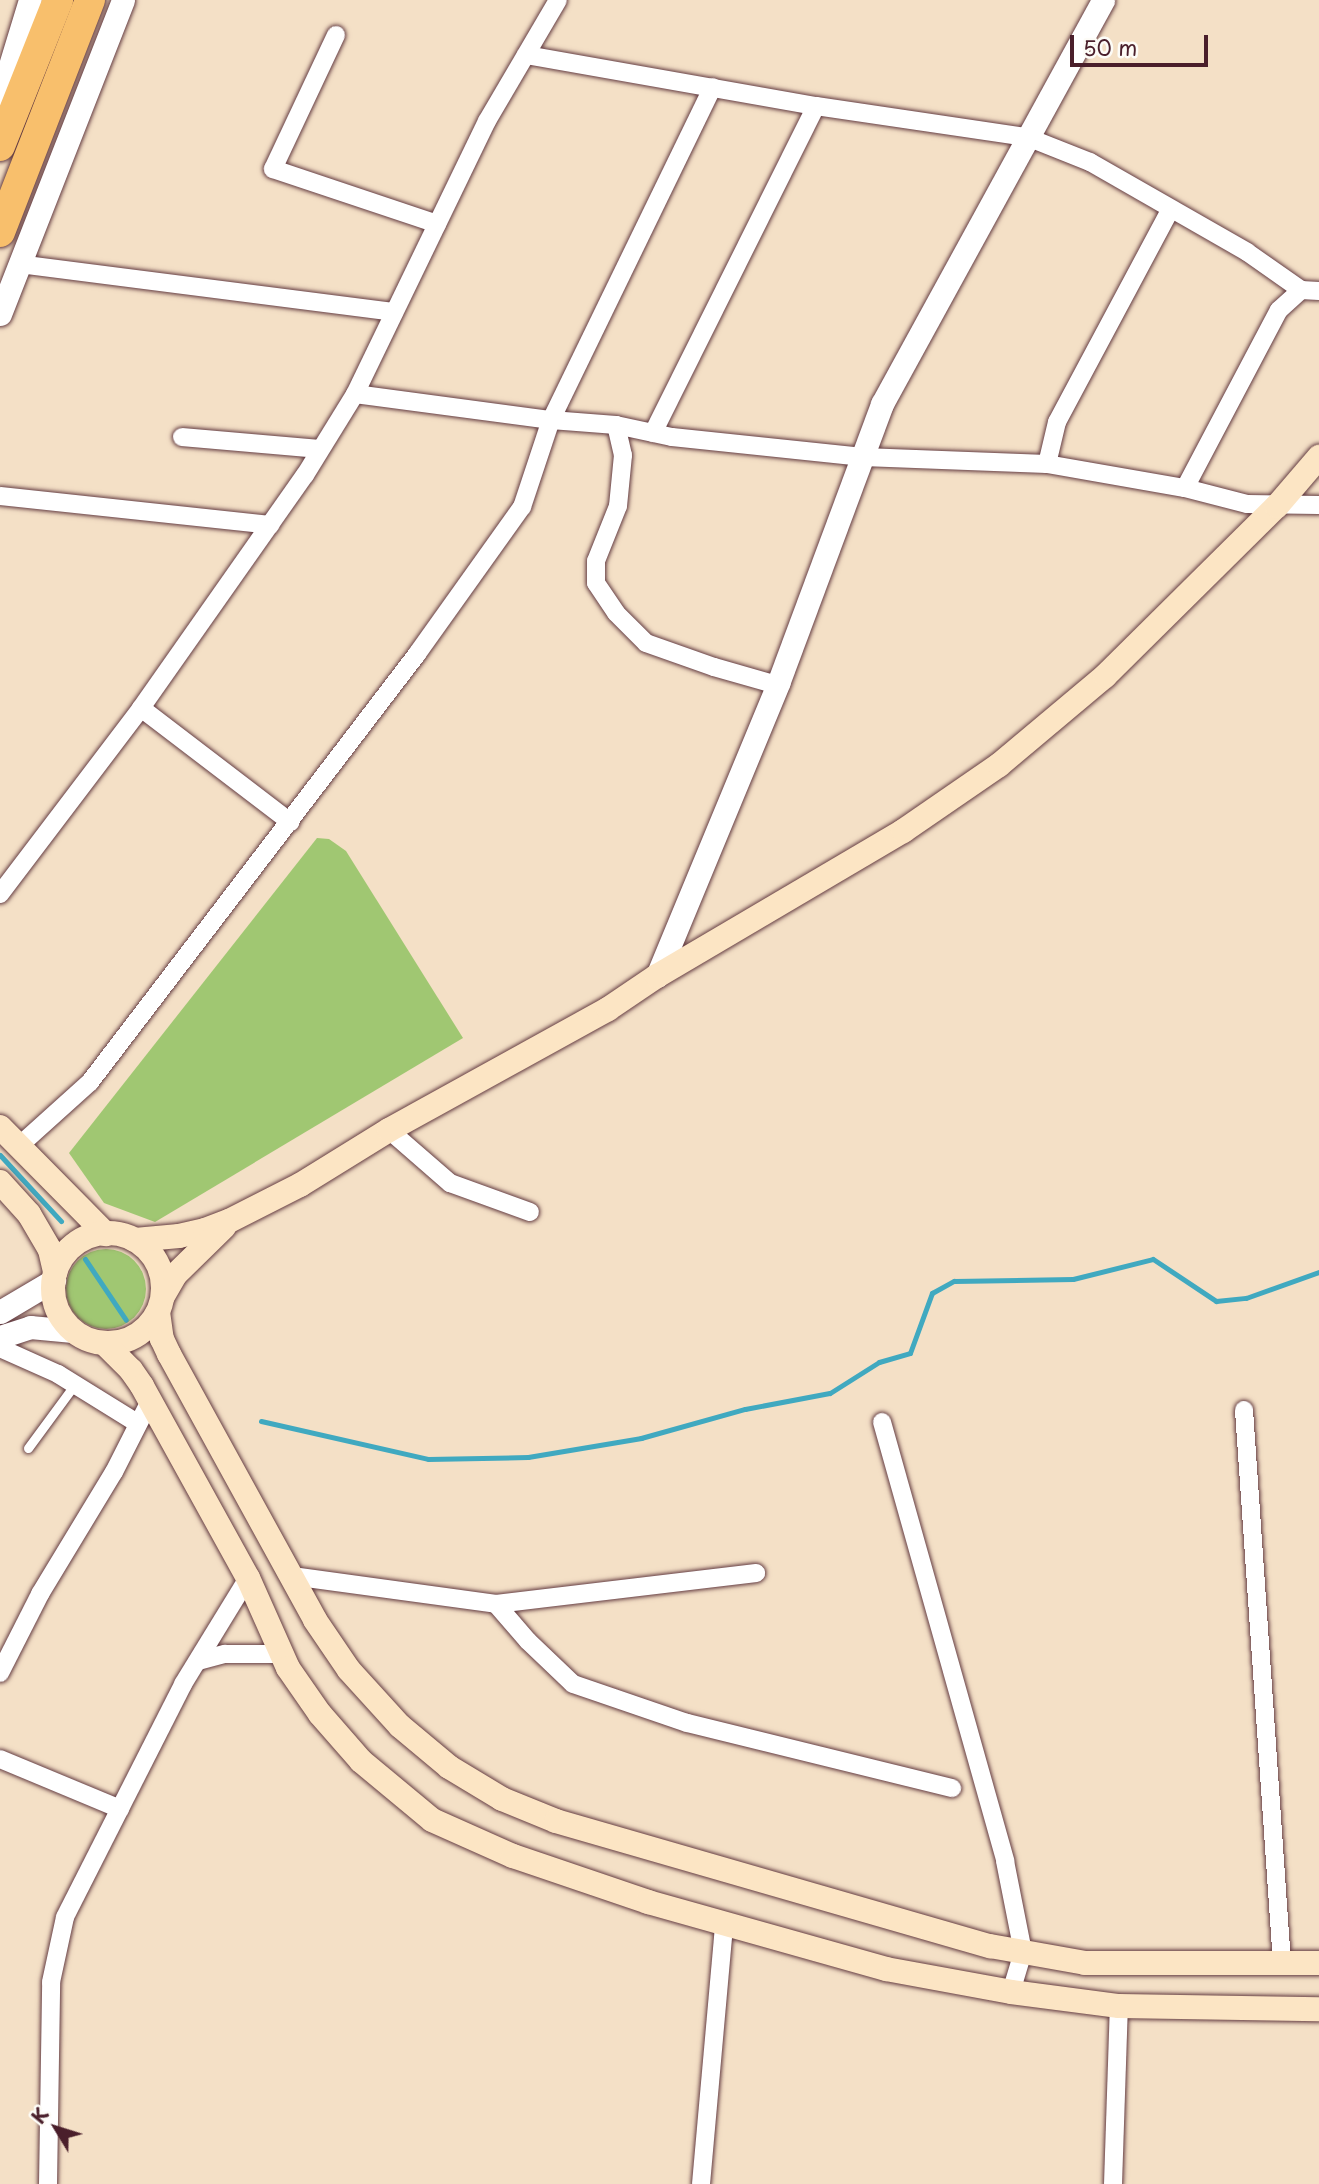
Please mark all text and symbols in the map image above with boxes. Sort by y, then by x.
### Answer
scale bar [1074,21,1212,65]
text: 50 m [1083,31,1137,63]
north arrow [21,2093,91,2163]
text: K [24,2101,55,2129]

